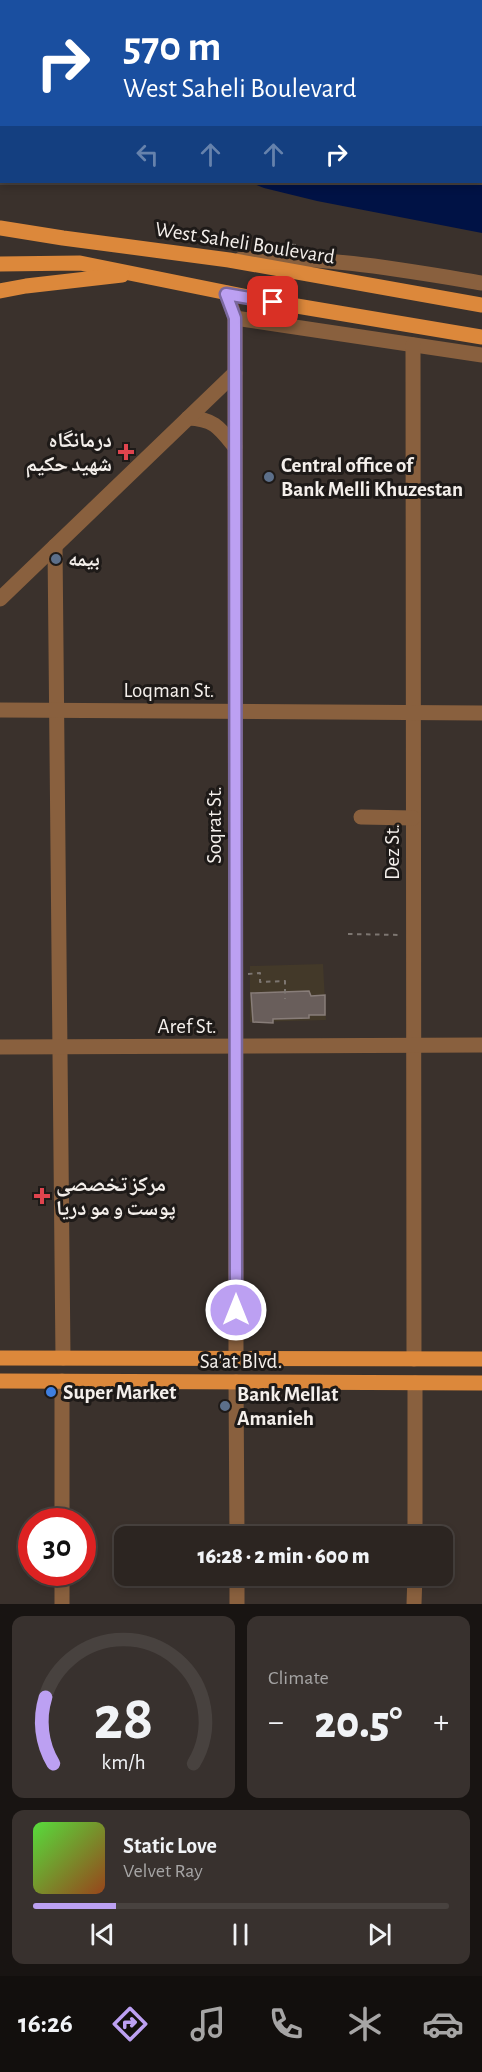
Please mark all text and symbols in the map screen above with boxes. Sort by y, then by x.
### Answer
icon: right [24,24,102,102]
text: 570 m [123,26,221,68]
text: West Saheli Boulevard [123,75,357,102]
icon: left [131,138,164,171]
icon: ahead [194,138,227,171]
icon: ahead [257,138,290,171]
icon: right [320,138,353,171]
street label: West Saheli Boulevard [154,218,336,268]
pin [247,276,298,327]
icon: arrive [256,285,289,318]
place label: درمانگاه شهید حکیم [25,430,112,478]
marker: درمانگاه شهید حکیم [117,443,135,461]
place label: Central office of Bank Melli Khuzestan [281,455,463,500]
marker: Central office of Bank Melli Khuzestan [262,470,276,484]
place label: بیمه [68,549,100,570]
marker: بیمه [49,552,63,566]
street label: Loqman St. [124,680,214,701]
street label: Soqrat St. [204,786,225,864]
street label: Dez St. [382,824,403,880]
street label: Aref St. [158,1016,216,1037]
place label: مرکز تخصصی پوست و مو دریا [56,1174,176,1220]
marker: مرکز تخصصی پوست و مو دریا [33,1187,51,1205]
position arrow [204,1278,268,1342]
street label: Sa'at Blvd. [200,1351,282,1372]
place label: Super Market [63,1382,176,1403]
place label: Bank Mellat Amanieh [237,1384,338,1429]
marker: Super Market [44,1385,58,1399]
marker: Bank Mellat Amanieh [218,1399,232,1413]
speed limit sign: 30 [18,1508,96,1586]
text: 16:28 · 2 min · 600 m [197,1545,370,1567]
text: Climate [268,1668,329,1688]
text: 28 [93,1688,154,1750]
text: 20.5° [315,1701,402,1746]
text: − [268,1706,284,1739]
text: + [433,1706,449,1739]
text: km/h [101,1752,146,1773]
text: Static Love [123,1835,217,1857]
text: Velvet Ray [123,1861,203,1881]
icon: previous [86,1918,119,1951]
icon: pause [224,1918,257,1951]
icon: next [363,1918,396,1951]
icon: directions [109,2003,151,2045]
icon: music [187,2003,229,2045]
icon: phone [265,2003,307,2045]
icon: climate [344,2003,386,2045]
icon: car [422,2003,464,2045]
text: 16:26 [18,2010,73,2037]

